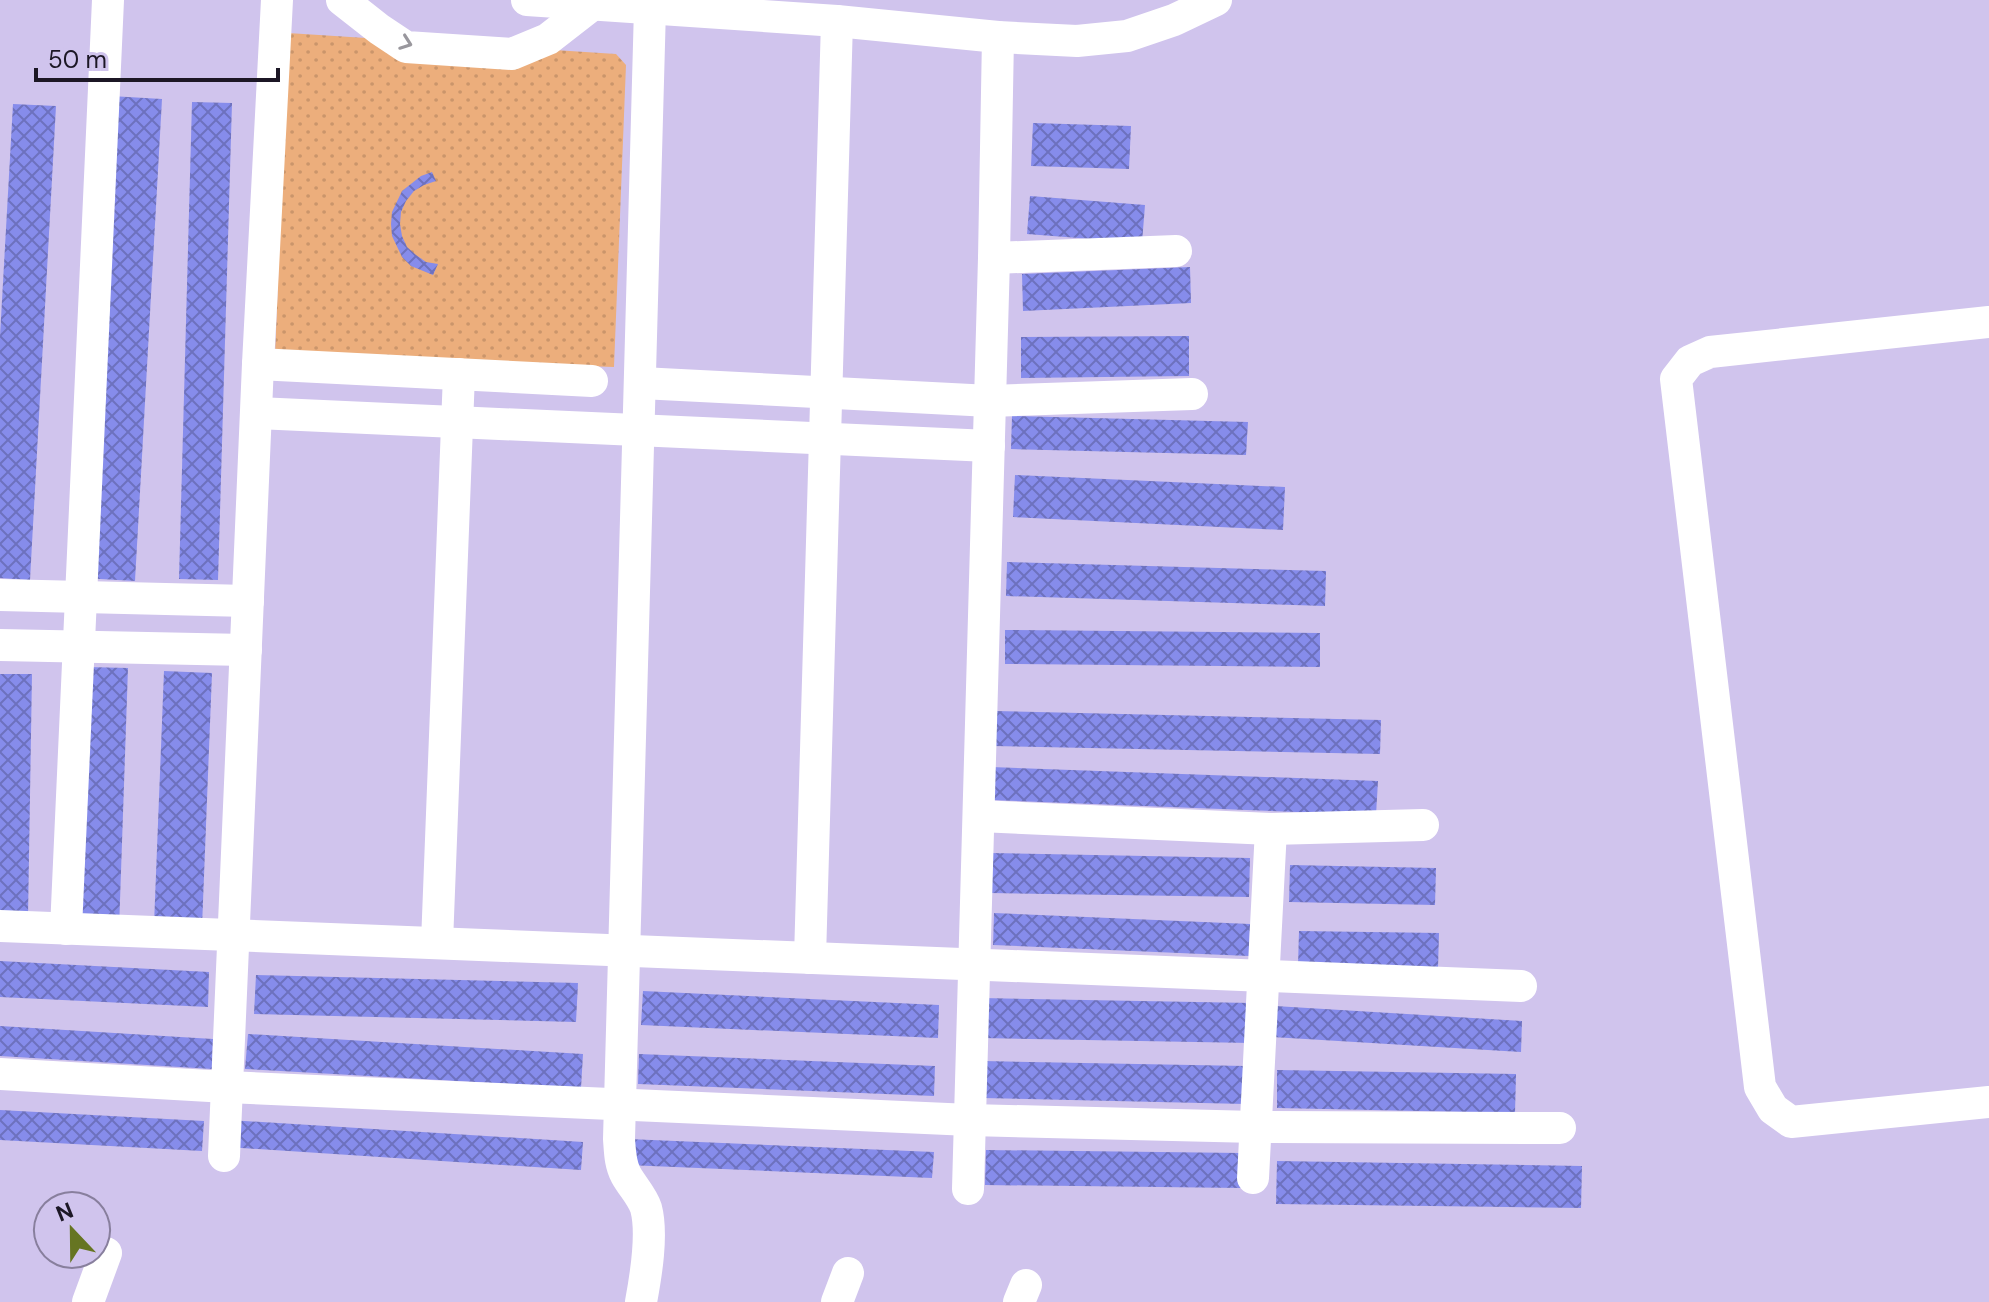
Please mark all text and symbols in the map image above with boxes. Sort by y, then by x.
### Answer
scale bar [36,32,278,82]
one-way arrow [398,34,412,50]
text: 50 m [48,44,107,75]
north arrow [32,1190,112,1270]
text: N [52,1195,78,1228]

